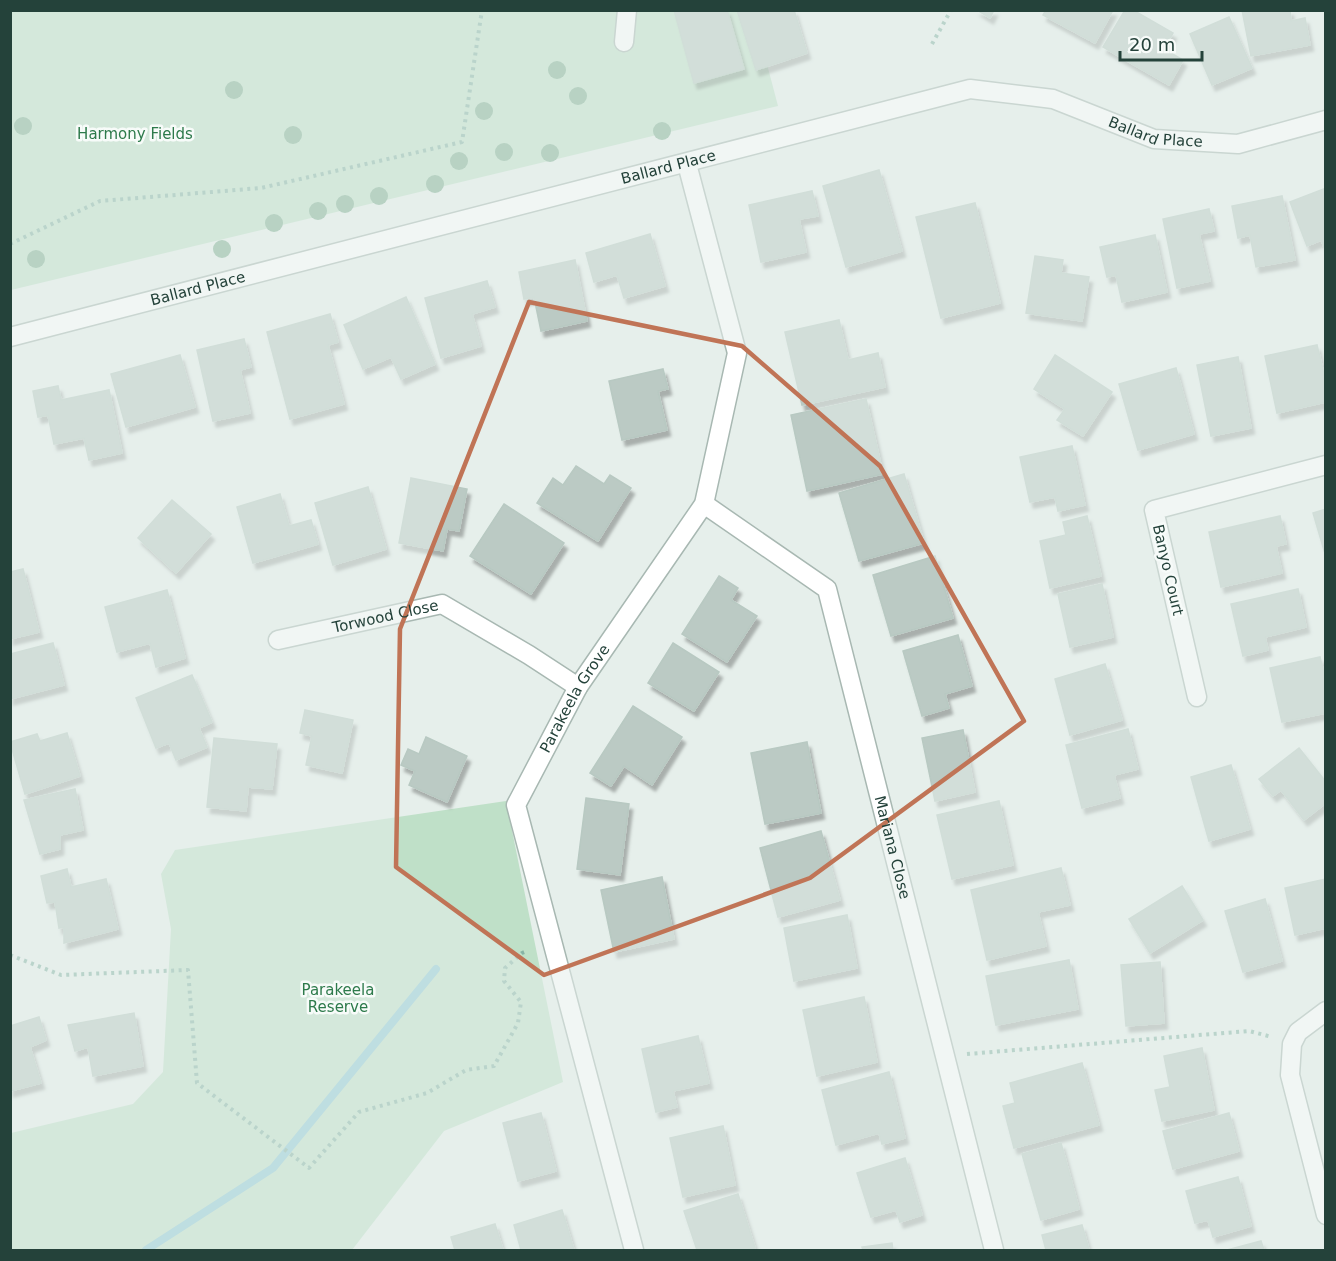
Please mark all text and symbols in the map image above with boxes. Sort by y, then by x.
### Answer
scale bar [1120,24,1202,62]
text: 20 m [1129,34,1175,55]
street label: Ballard Place [1106,113,1203,151]
park label: Harmony Fields [77,125,193,143]
street label: Ballard Place [619,146,718,188]
street label: Ballard Place [149,268,247,309]
street label: Banyo Court [1149,523,1187,617]
street label: Torwood Close [330,596,440,637]
street label: Parakeela Grove [536,641,614,756]
street label: Mariana Close [871,794,914,901]
park label: Parakeela Reserve [302,981,374,1016]

